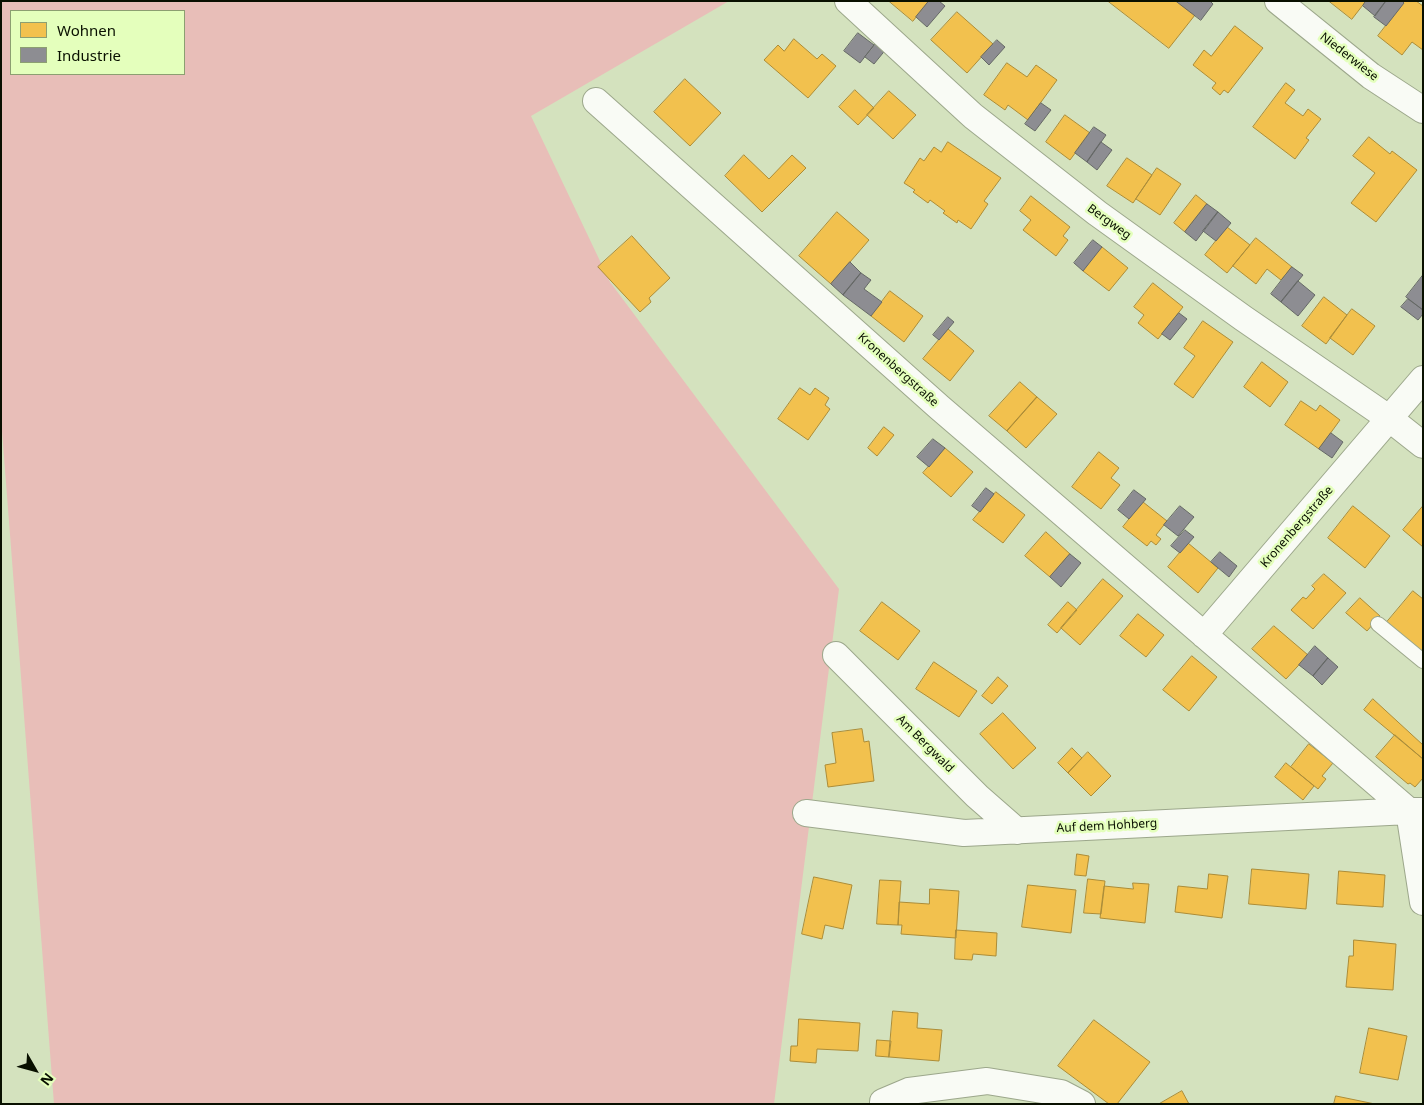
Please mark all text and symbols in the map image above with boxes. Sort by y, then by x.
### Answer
legend [10,10,185,75]
text: Wohnen [57,20,116,40]
street label: Niederwiese [1317,30,1381,84]
text: Industrie [57,45,121,65]
street label: Bergweg [1084,201,1134,243]
street label: Kronenbergstraße [855,330,941,410]
street label: Kronenbergstraße [1258,483,1336,571]
street label: Am Bergwald [893,712,957,776]
street label: Auf dem Hohberg [1056,816,1158,836]
north arrow [10,1045,60,1095]
text: N [36,1069,58,1090]

